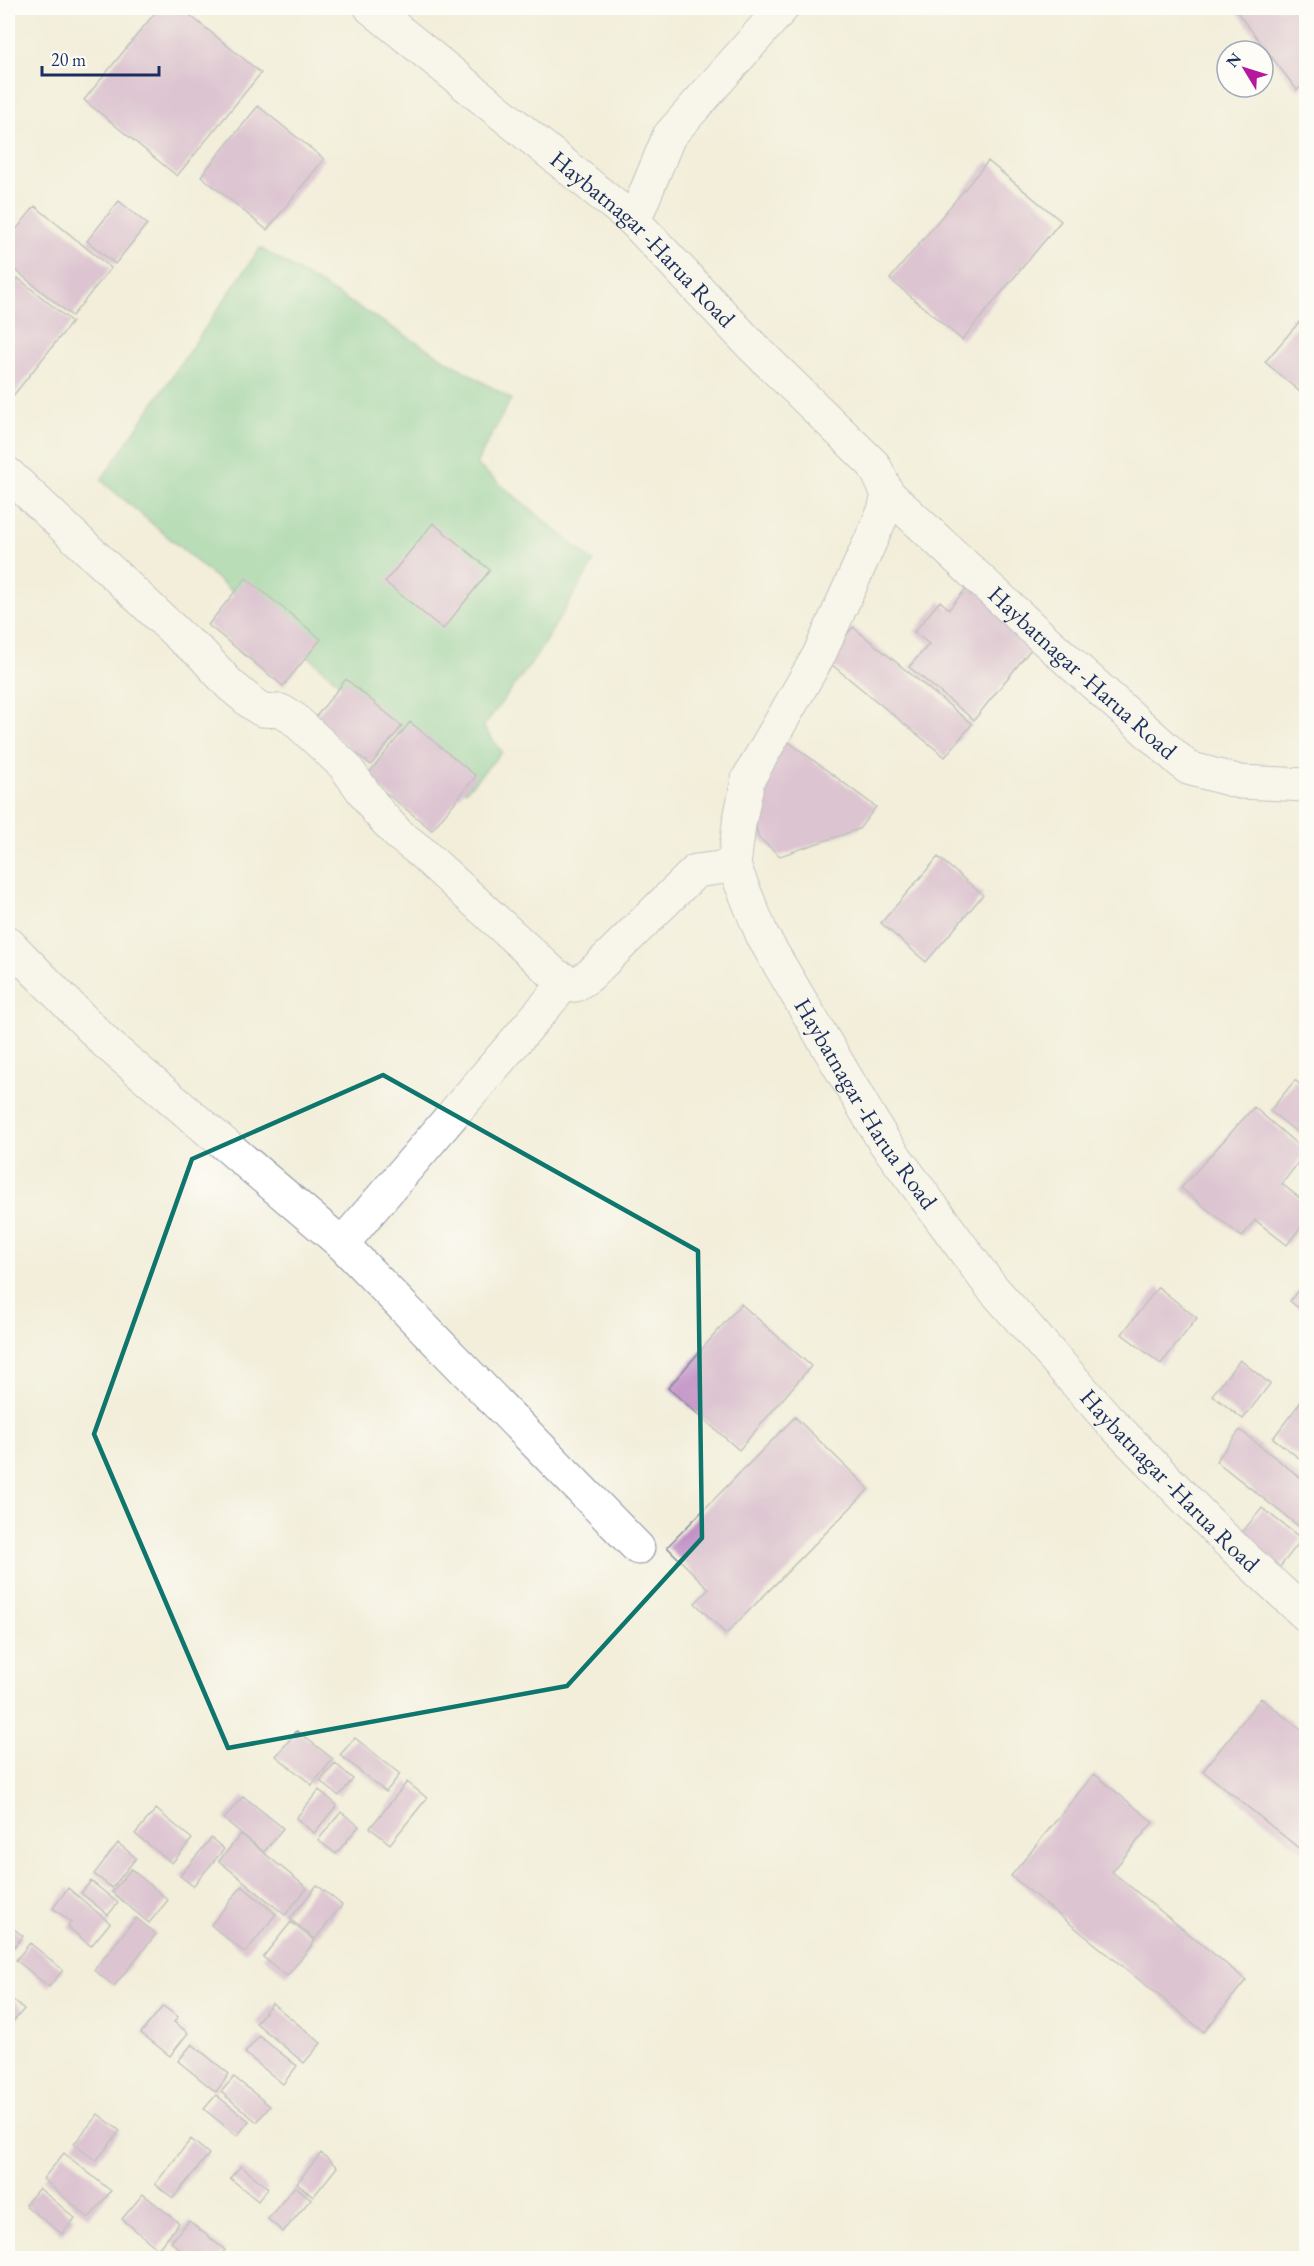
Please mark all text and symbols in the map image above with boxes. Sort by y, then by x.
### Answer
scale bar [42,39,159,77]
north arrow [1215,39,1275,99]
text: 20 m [51,48,86,71]
text: N [1221,48,1246,72]
street label: Haybatnagar -Harua Road [544,143,743,334]
street label: Haybatnagar -Harua Road [982,579,1184,766]
street label: Haybatnagar -Harua Road [788,992,945,1216]
street label: Haybatnagar -Harua Road [1074,1382,1267,1579]

